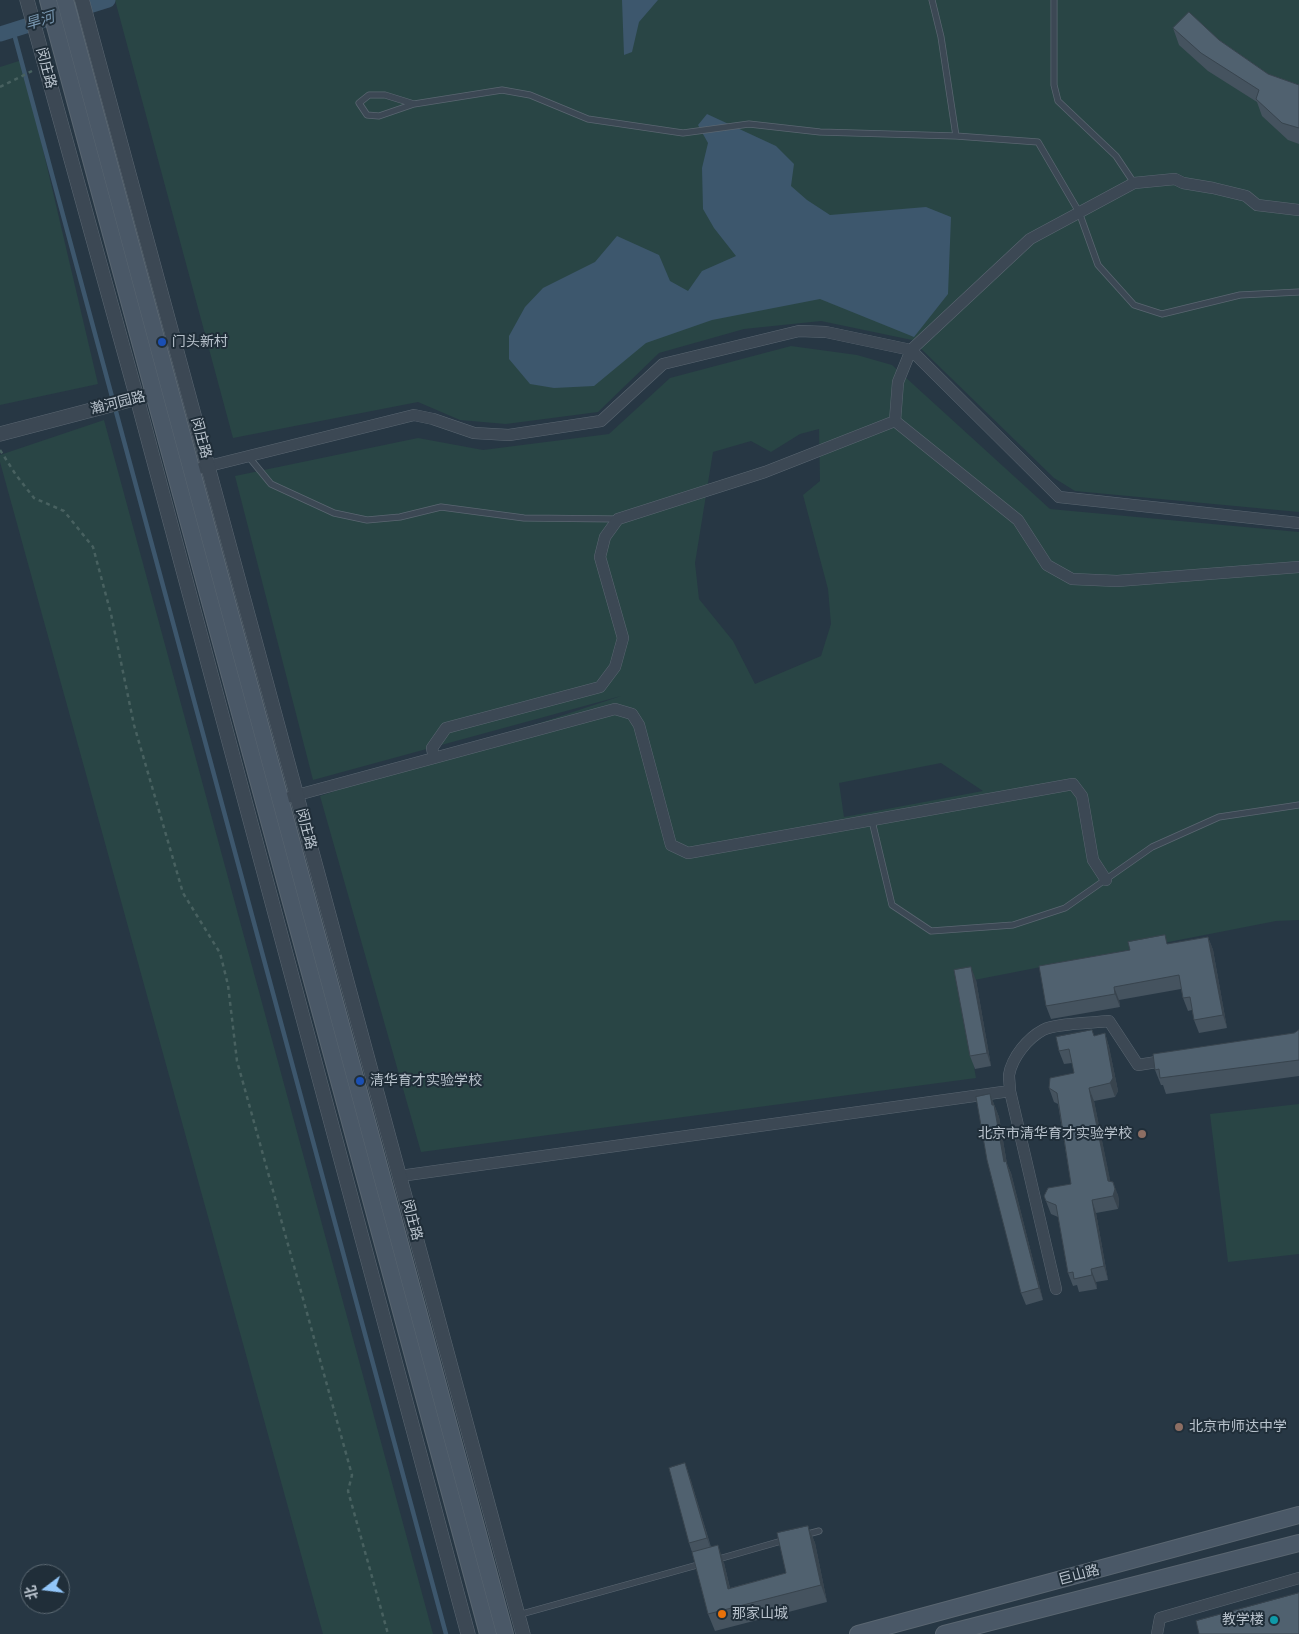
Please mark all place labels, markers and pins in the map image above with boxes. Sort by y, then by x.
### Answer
place label: 门头新村 [172,334,228,350]
marker: 门头新村 [156,336,168,348]
place label: 清华育才实验学校 [370,1073,482,1089]
marker: 清华育才实验学校 [354,1075,366,1087]
place label: 北京市清华育才实验学校 [978,1126,1132,1142]
marker: 北京市清华育才实验学校 [1136,1128,1148,1140]
place label: 北京市师达中学 [1189,1419,1287,1435]
marker: 北京市师达中学 [1173,1421,1185,1433]
place label: 那家山城 [732,1606,788,1622]
marker: 那家山城 [716,1608,728,1620]
place label: 教学楼 [1222,1612,1264,1628]
marker: 教学楼 [1268,1614,1280,1626]

